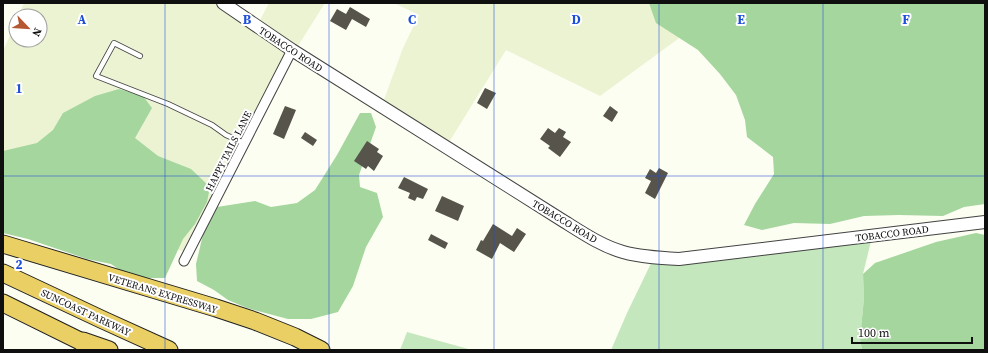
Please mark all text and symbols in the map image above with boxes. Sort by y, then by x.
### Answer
north arrow [8,8,48,48]
text: A [78,11,87,28]
text: B [243,11,252,28]
text: C [408,11,416,28]
text: D [571,11,581,28]
text: E [737,11,745,28]
text: F [902,11,910,28]
street label: TOBACCO ROAD [256,24,325,75]
text: N [28,25,45,39]
text: 1 [15,80,23,97]
street label: HAPPY TAILS LANE [203,109,254,194]
street label: TOBACCO ROAD [530,197,600,246]
street label: TOBACCO ROAD [855,223,929,244]
text: 2 [15,256,23,273]
street label: VETERANS EXPRESSWAY [106,271,220,317]
street label: SUNCOAST PARKWAY [39,286,133,339]
scale bar [852,319,972,345]
text: 100 m [858,325,890,341]

